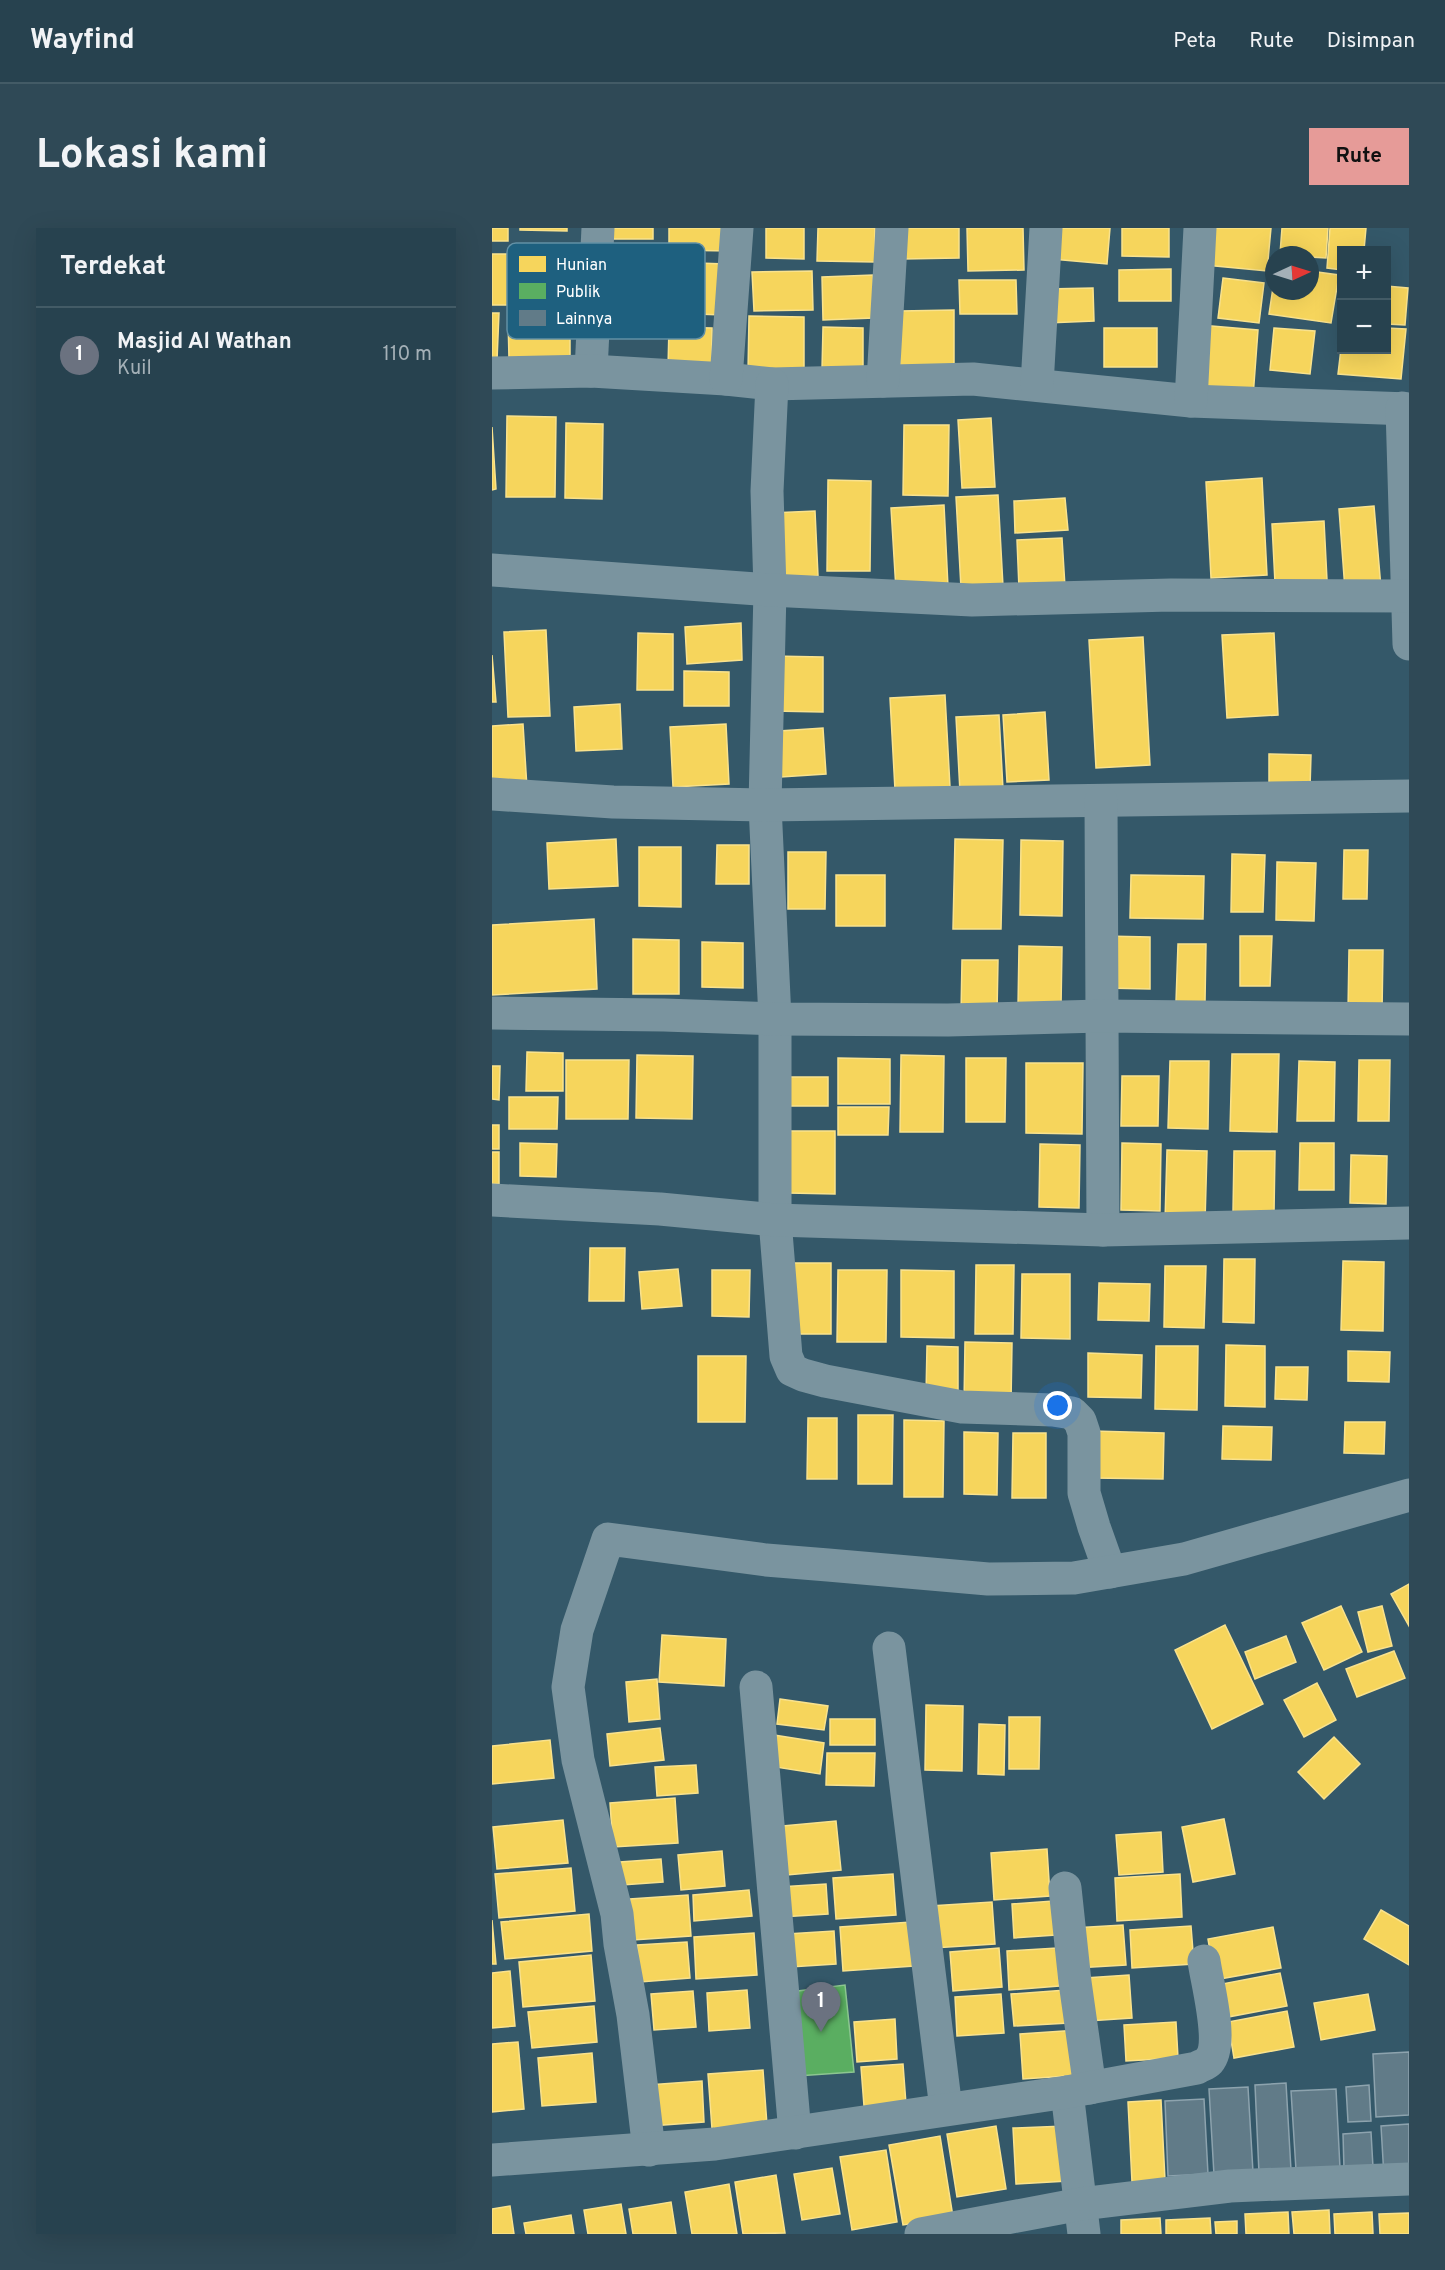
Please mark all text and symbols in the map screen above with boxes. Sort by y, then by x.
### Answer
text: Wayfind [30,23,135,59]
text: Peta [1173,28,1216,55]
text: Rute [1249,28,1294,55]
text: Disimpan [1327,28,1415,55]
button: Rute [1309,128,1409,185]
text: Lokasi kami [36,130,268,183]
legend [507,243,705,339]
north arrow [1265,246,1319,300]
map controls [1337,246,1391,354]
button: + [1337,246,1391,300]
text: Terdekat [60,251,166,284]
text: Hunian [556,256,607,276]
text: Publik [556,283,601,303]
button: − [1337,300,1391,354]
text: Lainnya [556,310,612,330]
text: Masjid Al Wathan [117,329,292,356]
text: 1 [76,342,84,368]
text: 110 m [383,342,432,368]
text: Kuil [117,356,152,382]
your location [1043,1391,1072,1420]
pin: 1 [802,1982,840,2032]

